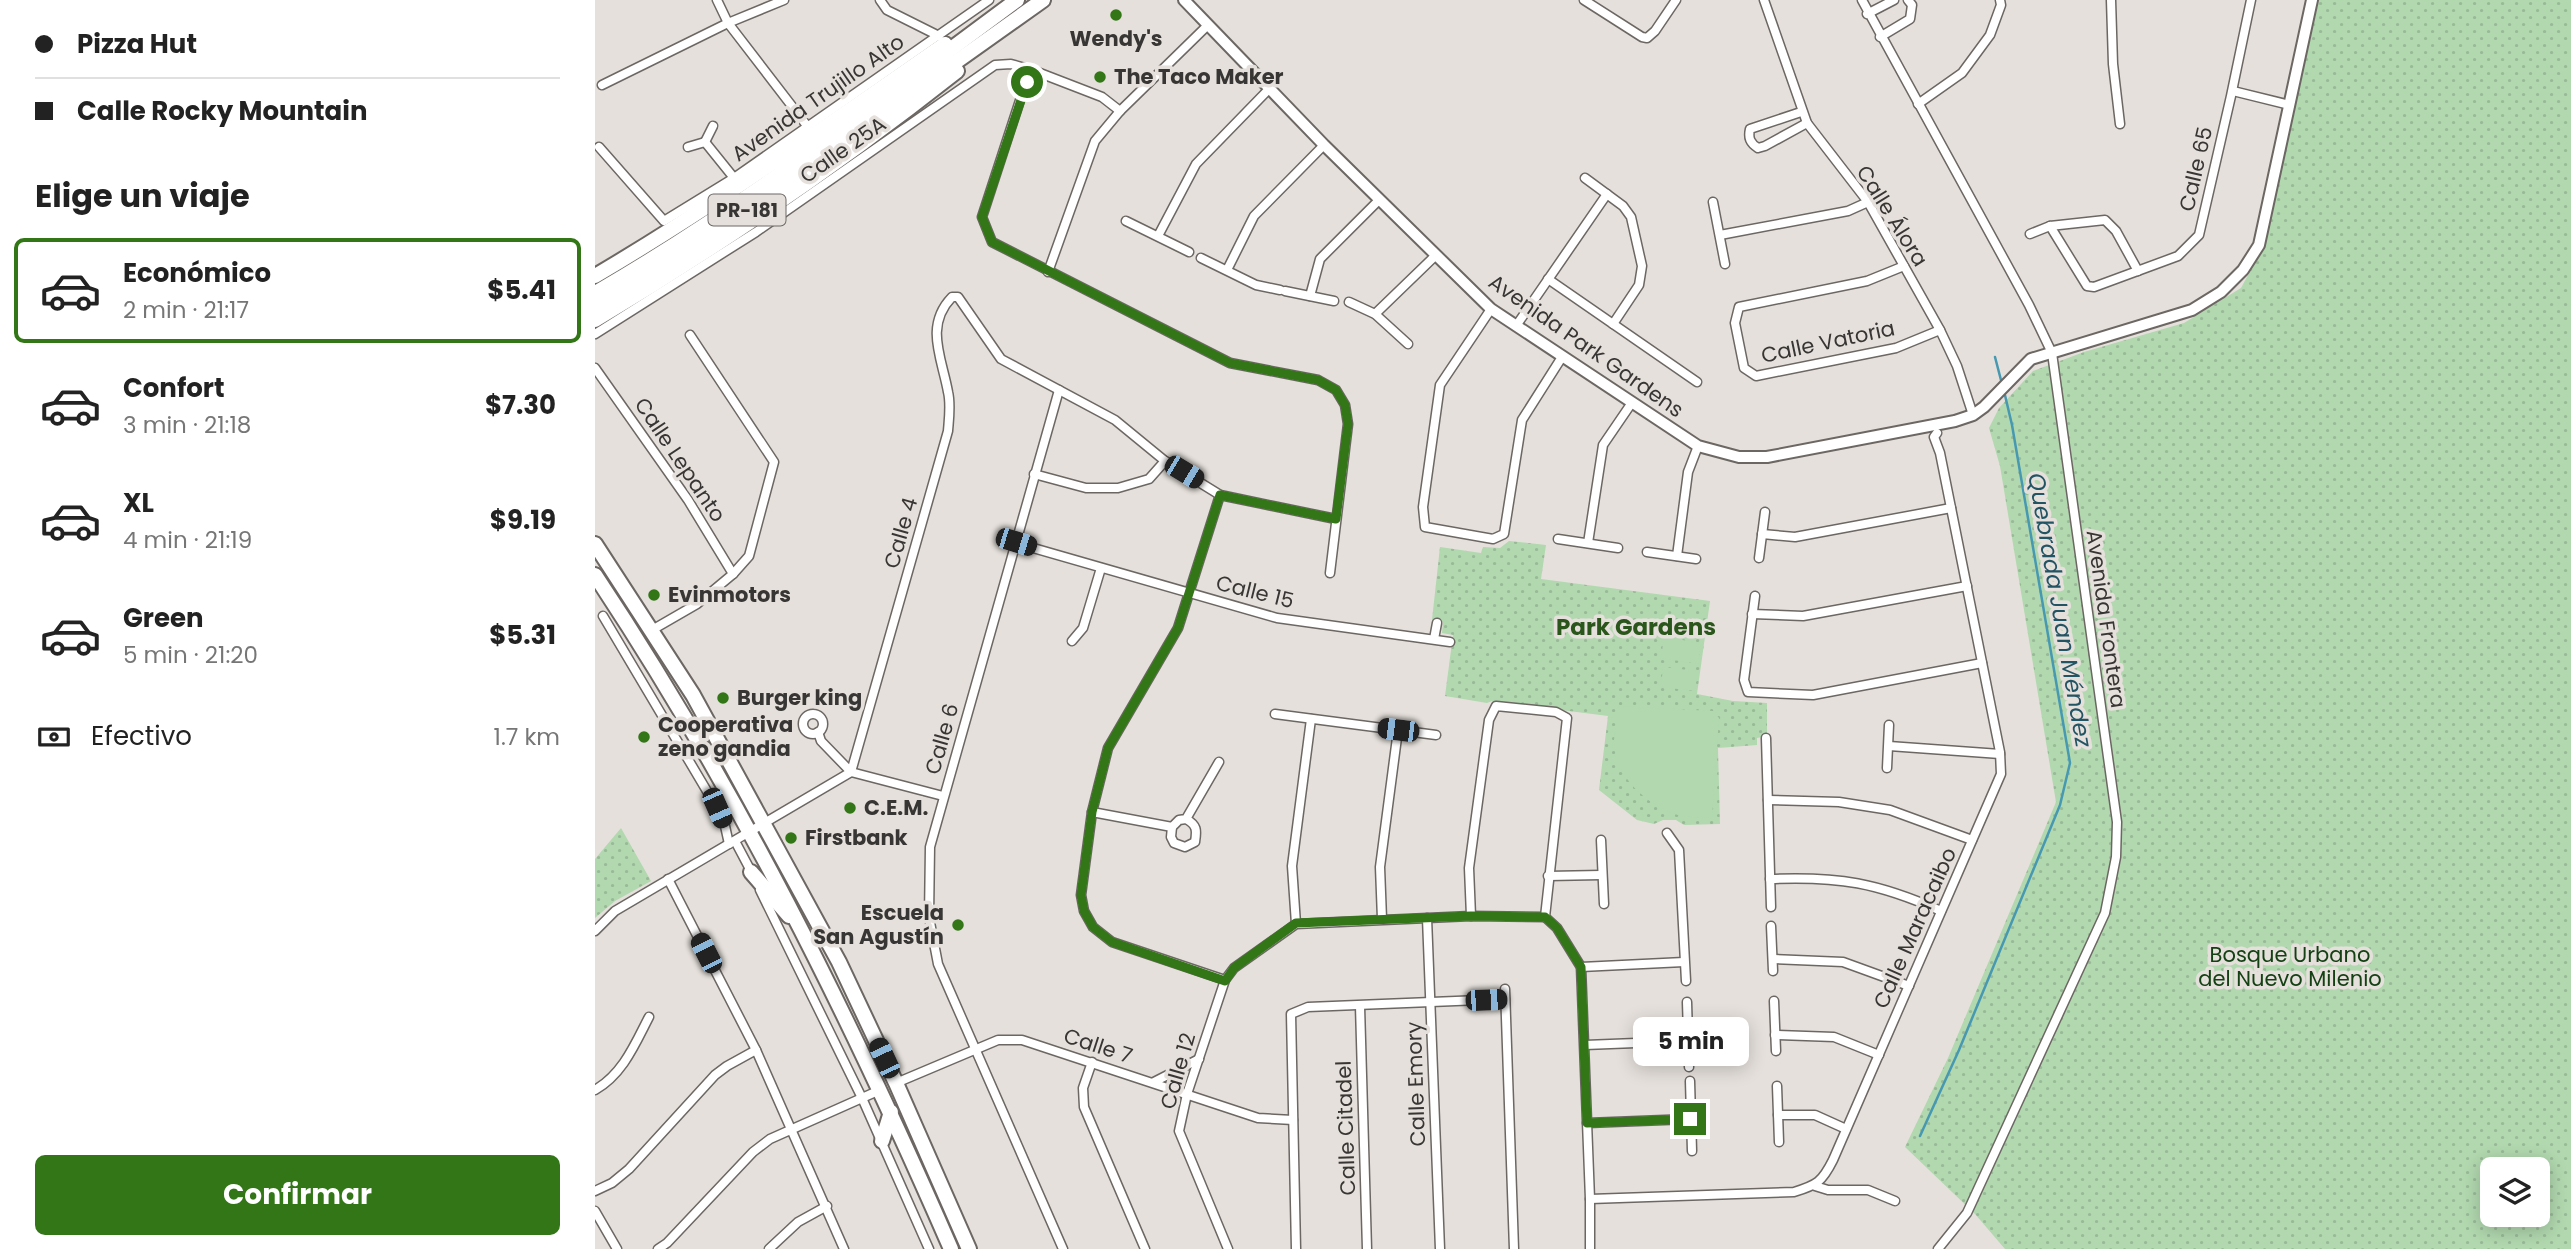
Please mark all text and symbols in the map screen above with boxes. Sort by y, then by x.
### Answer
marker: Wendy's [1108,7,1124,23]
place label: Wendy's [1069,24,1163,53]
text: Pizza Hut [77,26,197,62]
street label: Avenida Trujillo Alto [726,27,910,168]
place label: The Taco Maker [1114,62,1284,91]
route start [1011,66,1043,98]
marker: The Taco Maker [1092,69,1108,85]
text: Calle Rocky Mountain [77,93,367,129]
street label: Calle 25A [794,109,891,190]
street label: Calle 65 [2172,124,2219,214]
street label: Calle Álora [1850,160,1935,272]
text: Elige un viaje [35,173,250,218]
road number: PR-181 [709,194,785,226]
text: Económico [123,255,271,291]
icon: car [39,259,102,322]
street label: Avenida Park Gardens [1483,267,1690,424]
text: $5.41 [487,272,556,308]
text: 2 min · 21:17 [123,294,249,326]
street label: Calle Vatoria [1758,313,1897,370]
text: Confort [123,370,225,406]
icon: car [39,374,102,437]
text: $7.30 [485,387,556,423]
street label: Calle Lepanto [628,392,733,528]
text: 3 min · 21:18 [123,409,251,441]
car [1161,452,1208,492]
water label: Quebrada Juan Méndez [2020,470,2100,750]
text: XL [123,485,154,521]
icon: car [39,489,102,552]
street label: Calle 4 [877,494,924,572]
text: $9.19 [490,502,556,538]
text: 4 min · 21:19 [123,524,252,556]
car [993,526,1040,558]
street label: Avenida Frontera [2080,528,2133,710]
street label: Calle 15 [1213,568,1297,615]
place label: Evinmotors [668,580,791,609]
marker: Evinmotors [646,587,662,603]
text: Green [123,600,204,636]
icon: car [39,604,102,667]
district label: Park Gardens [1556,611,1716,643]
text: $5.31 [489,617,556,653]
text: 5 min · 21:20 [123,639,258,671]
place label: Burger king [737,683,862,712]
marker: Burger king [715,690,731,706]
street label: Calle 6 [918,700,965,778]
place label: Cooperativa zeno gandia [658,710,793,763]
car [1376,717,1421,743]
icon: cash [35,718,73,756]
text: Efectivo [91,718,192,754]
text: 1.7 km [494,721,560,753]
marker: Cooperativa zeno gandia [636,729,652,745]
car [699,785,736,831]
place label: C.E.M. [864,793,928,822]
marker: C.E.M. [842,800,858,816]
place label: Firstbank [805,823,908,852]
marker: Firstbank [783,830,799,846]
street label: Calle Maracaibo [1866,843,1963,1013]
place label: Escuela San Agustín [813,898,944,951]
marker: Escuela San Agustín [950,917,966,933]
car [688,930,725,976]
park label: Bosque Urbano del Nuevo Milenio [2198,940,2382,993]
car [1465,989,1508,1011]
callout: 5 min [1632,1018,1748,1066]
street label: Calle 7 [1060,1021,1136,1070]
street label: Calle Emory [1399,1021,1432,1147]
text: 5 min [1658,1025,1724,1057]
street label: Calle 12 [1153,1029,1202,1112]
car [866,1035,903,1081]
street label: Calle Citadel [1329,1060,1362,1196]
route end [1674,1103,1706,1135]
button: Confirmar [35,1155,560,1235]
map controls [2480,1157,2550,1227]
button: layers [2480,1157,2550,1227]

